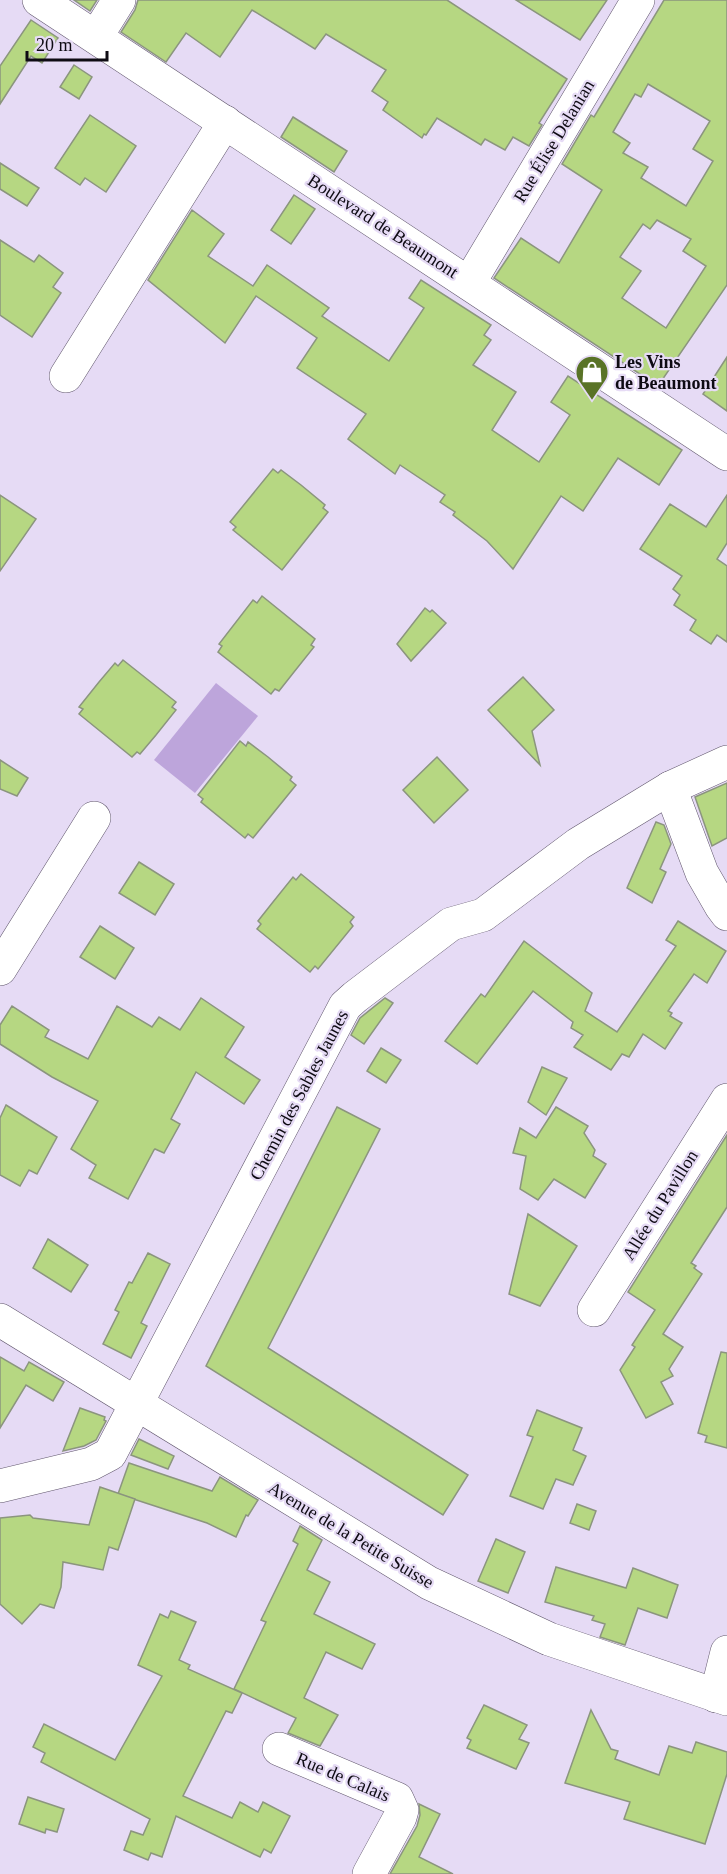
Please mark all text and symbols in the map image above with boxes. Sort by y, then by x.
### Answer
scale bar [27,24,106,62]
text: 20 m [36,35,73,55]
street label: Rue Élise Delanian [509,76,598,206]
street label: Boulevard de Beaumont [304,170,462,282]
place label: Les Vins de Beaumont [615,352,717,393]
shop icon: Les Vins de Beaumont [574,354,610,401]
street label: Chemin des Sables Jaunes [246,1007,352,1183]
street label: Allée du Pavillon [618,1146,702,1264]
street label: Avenue de la Petite Suisse [265,1478,437,1592]
street label: Rue de Calais [293,1748,393,1806]

